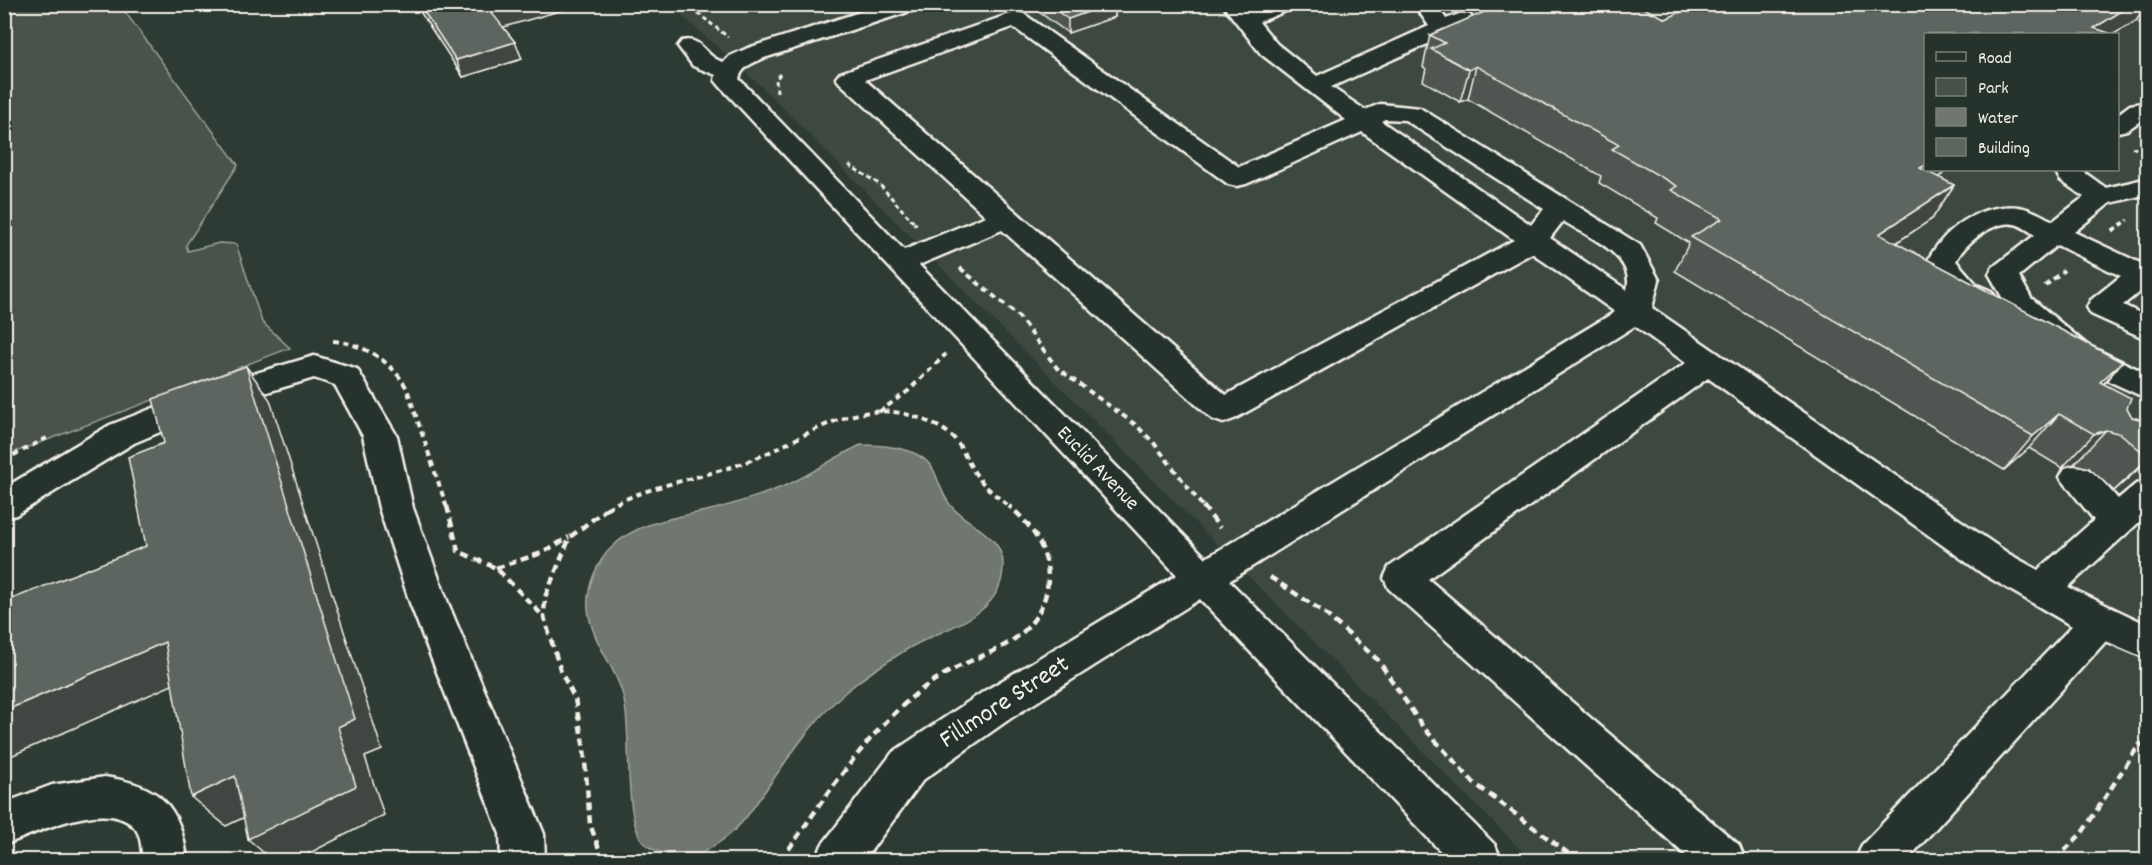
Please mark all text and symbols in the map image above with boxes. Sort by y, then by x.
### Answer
legend [1924,33,2119,171]
text: Road [1978,47,2012,72]
text: Park [1978,77,2009,102]
text: Water [1978,107,2018,132]
text: Building [1978,137,2030,162]
street label: Euclid Avenue [1049,420,1145,518]
street label: Fillmore Street [933,647,1078,759]

